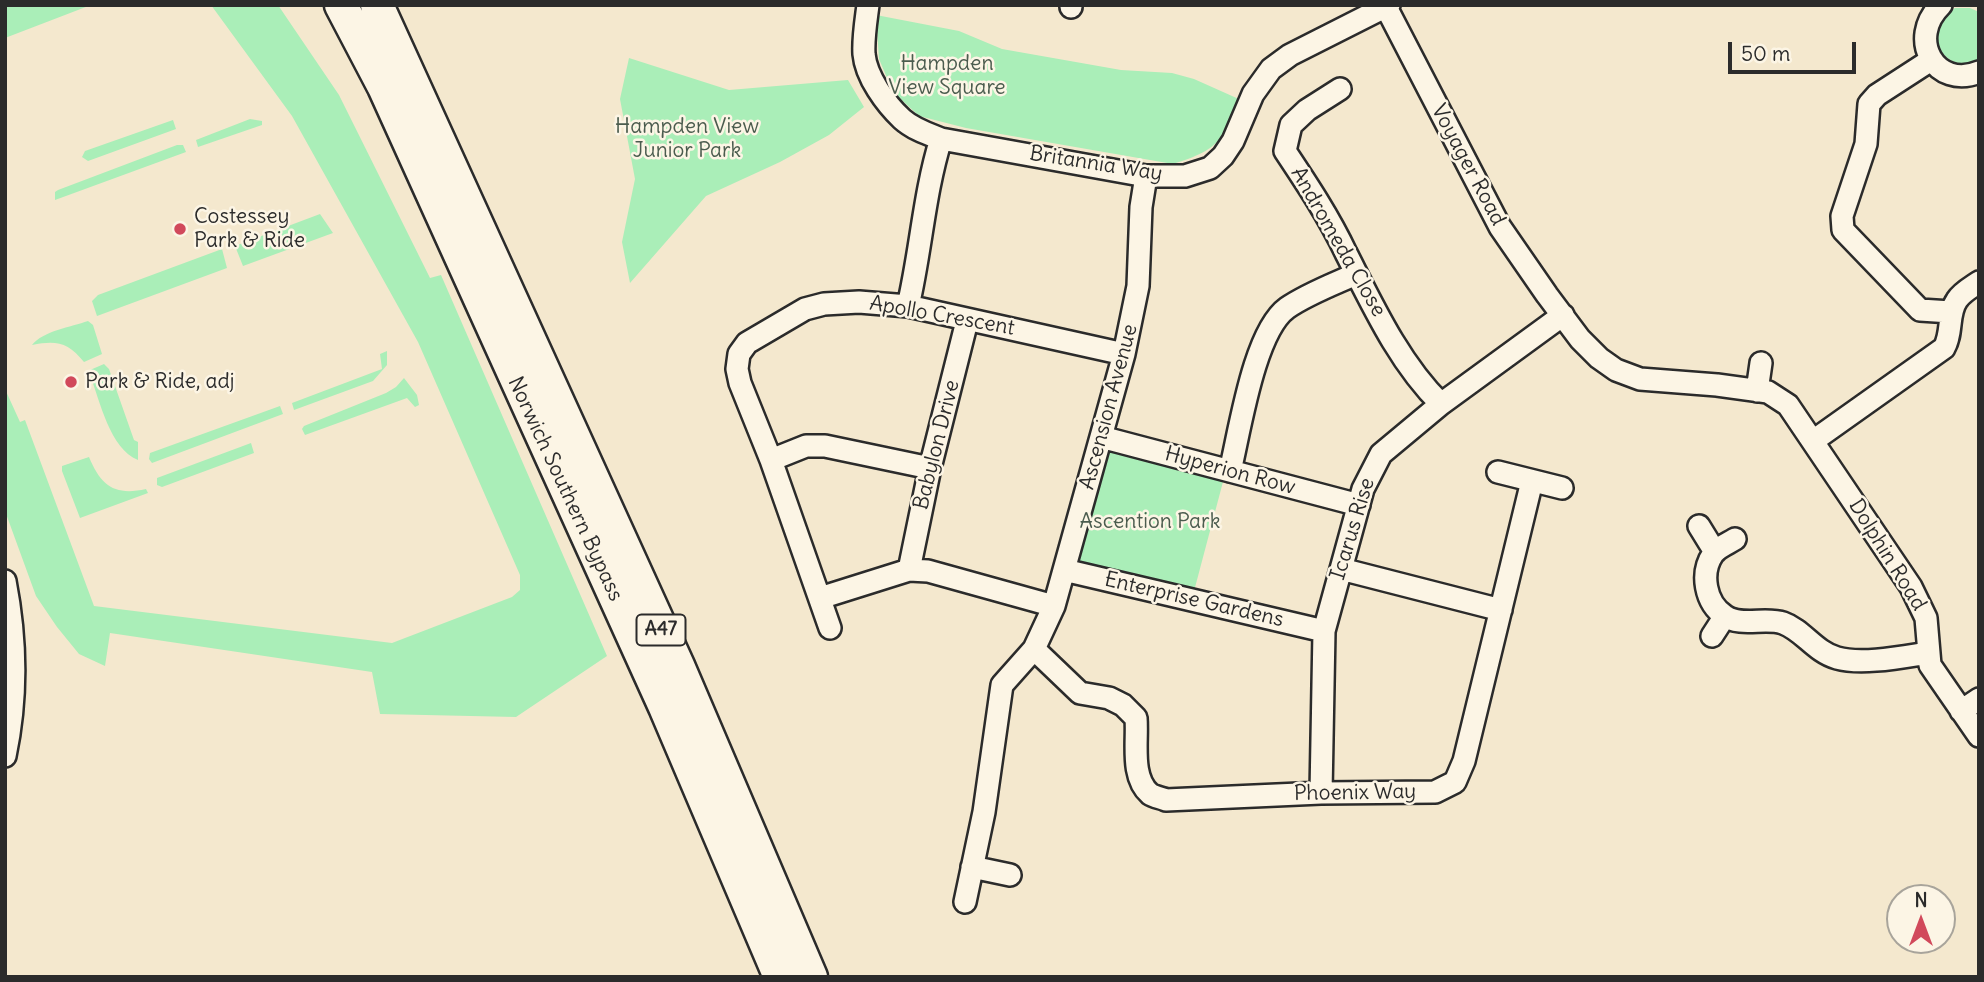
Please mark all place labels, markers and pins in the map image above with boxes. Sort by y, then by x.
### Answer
place label: Costessey Park & Ride [194,204,305,254]
marker: Costessey Park & Ride [172,221,188,237]
place label: Park & Ride, adj [85,369,234,395]
marker: Park & Ride, adj [63,374,79,390]

